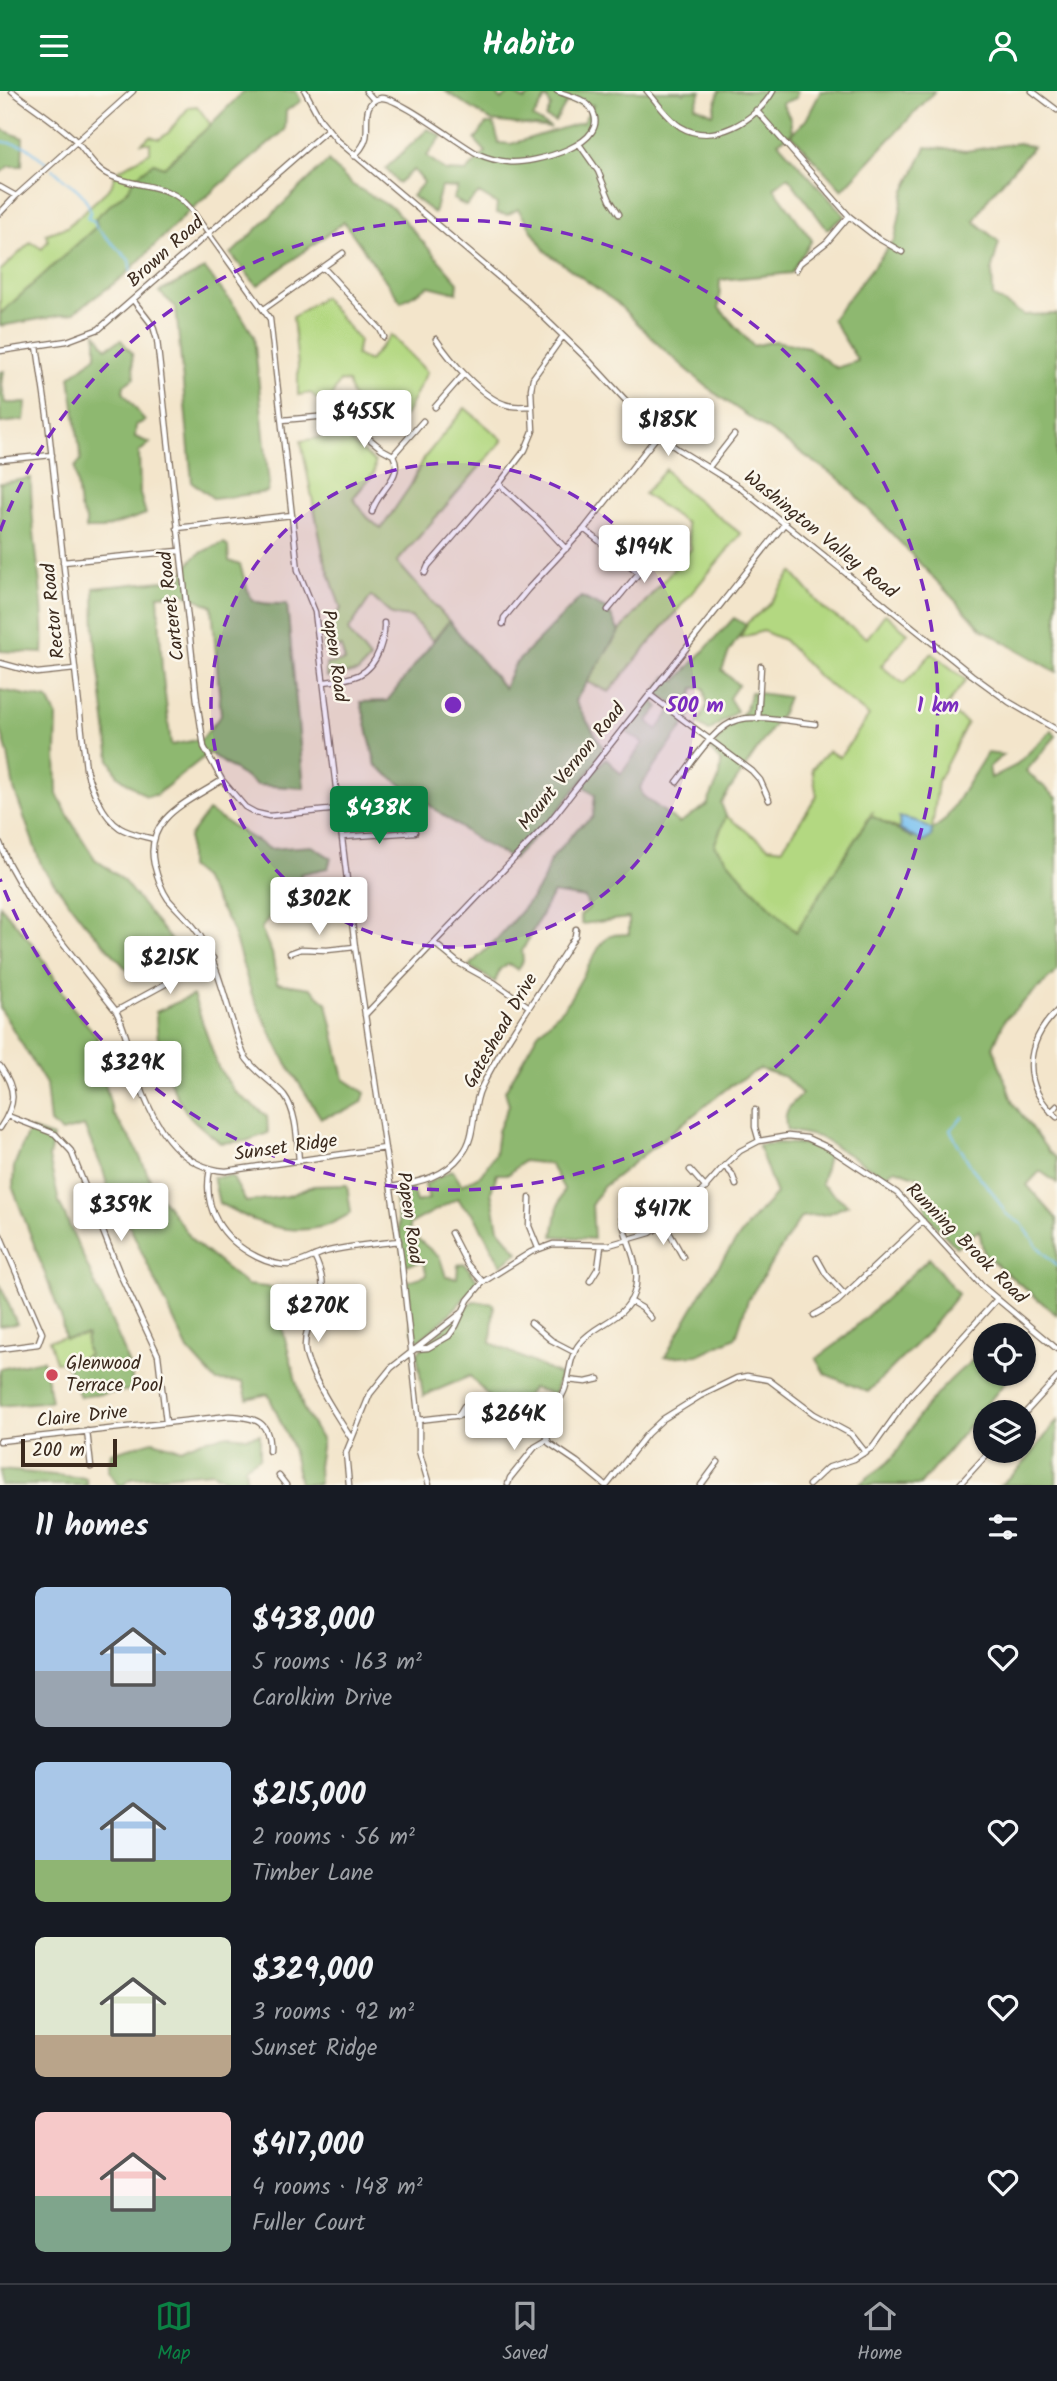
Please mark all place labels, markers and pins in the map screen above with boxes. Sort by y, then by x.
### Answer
pin: $455K [315,391,413,450]
pin: $185K [619,399,717,458]
pin: $194K [595,525,693,585]
centre of rings [441,693,465,717]
pin: $438K [330,787,428,846]
pin: $302K [270,877,368,937]
pin: $215K [121,937,219,996]
pin: $329K [84,1041,182,1101]
pin: $359K [72,1183,170,1243]
pin: $417K [614,1187,712,1247]
pin: $270K [269,1285,367,1344]
place label: Glenwood Terrace Pool [66,1349,163,1401]
marker: Glenwood Terrace Pool [44,1367,60,1383]
pin: $264K [465,1393,563,1452]

